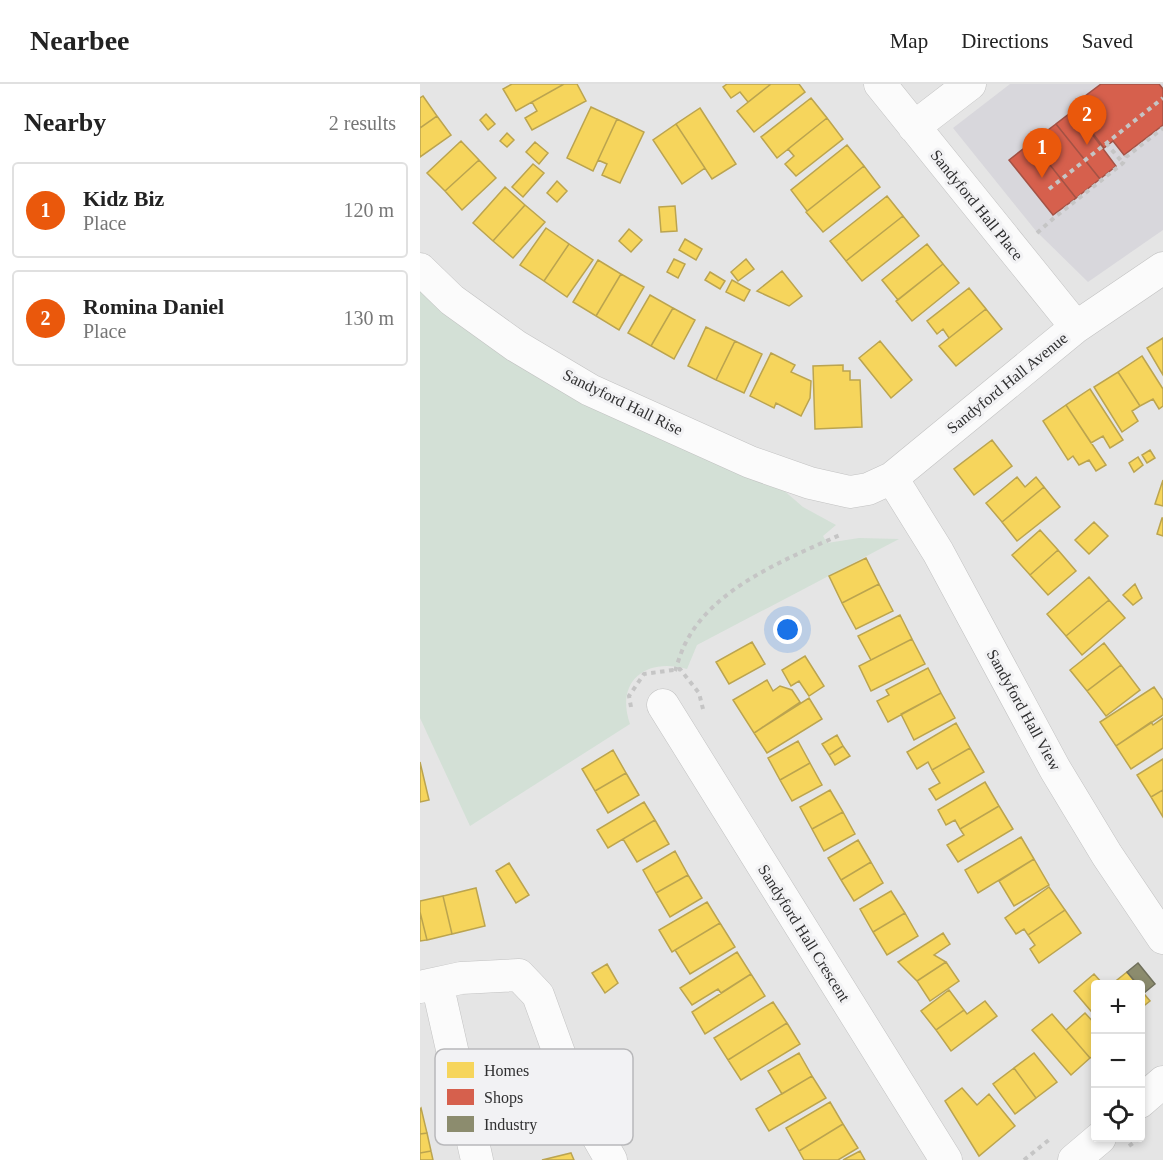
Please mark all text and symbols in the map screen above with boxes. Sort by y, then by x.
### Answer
text: Nearbee [30,25,130,56]
text: Map [890,29,928,53]
text: Directions [961,29,1049,53]
text: Saved [1082,29,1133,53]
pin: 2 [1068,95,1106,145]
text: Nearby [24,108,106,137]
text: 2 results [329,112,396,134]
pin: 1 [1022,128,1062,178]
street label: Sandyford Hall Place [927,146,1027,264]
text: Kidz Biz [83,186,164,211]
text: 1 [41,199,51,221]
text: 120 m [343,199,394,221]
text: Place [83,212,126,234]
text: Romina Daniel [83,294,224,319]
text: 2 [41,307,51,329]
text: 130 m [343,307,394,329]
text: Place [83,320,126,342]
street label: Sandyford Hall Avenue [943,329,1071,438]
street label: Sandyford Hall Rise [560,366,685,439]
your location [773,615,802,644]
street label: Sandyford Hall View [983,647,1065,774]
street label: Sandyford Hall Crescent [754,861,853,1006]
map controls [1091,980,1145,1142]
button: + [1091,980,1145,1034]
button: − [1091,1034,1145,1088]
legend [435,1049,633,1145]
text: Homes [484,1062,529,1079]
button: locate [1091,1088,1145,1142]
text: Shops [484,1089,523,1107]
text: Industry [484,1116,537,1134]

